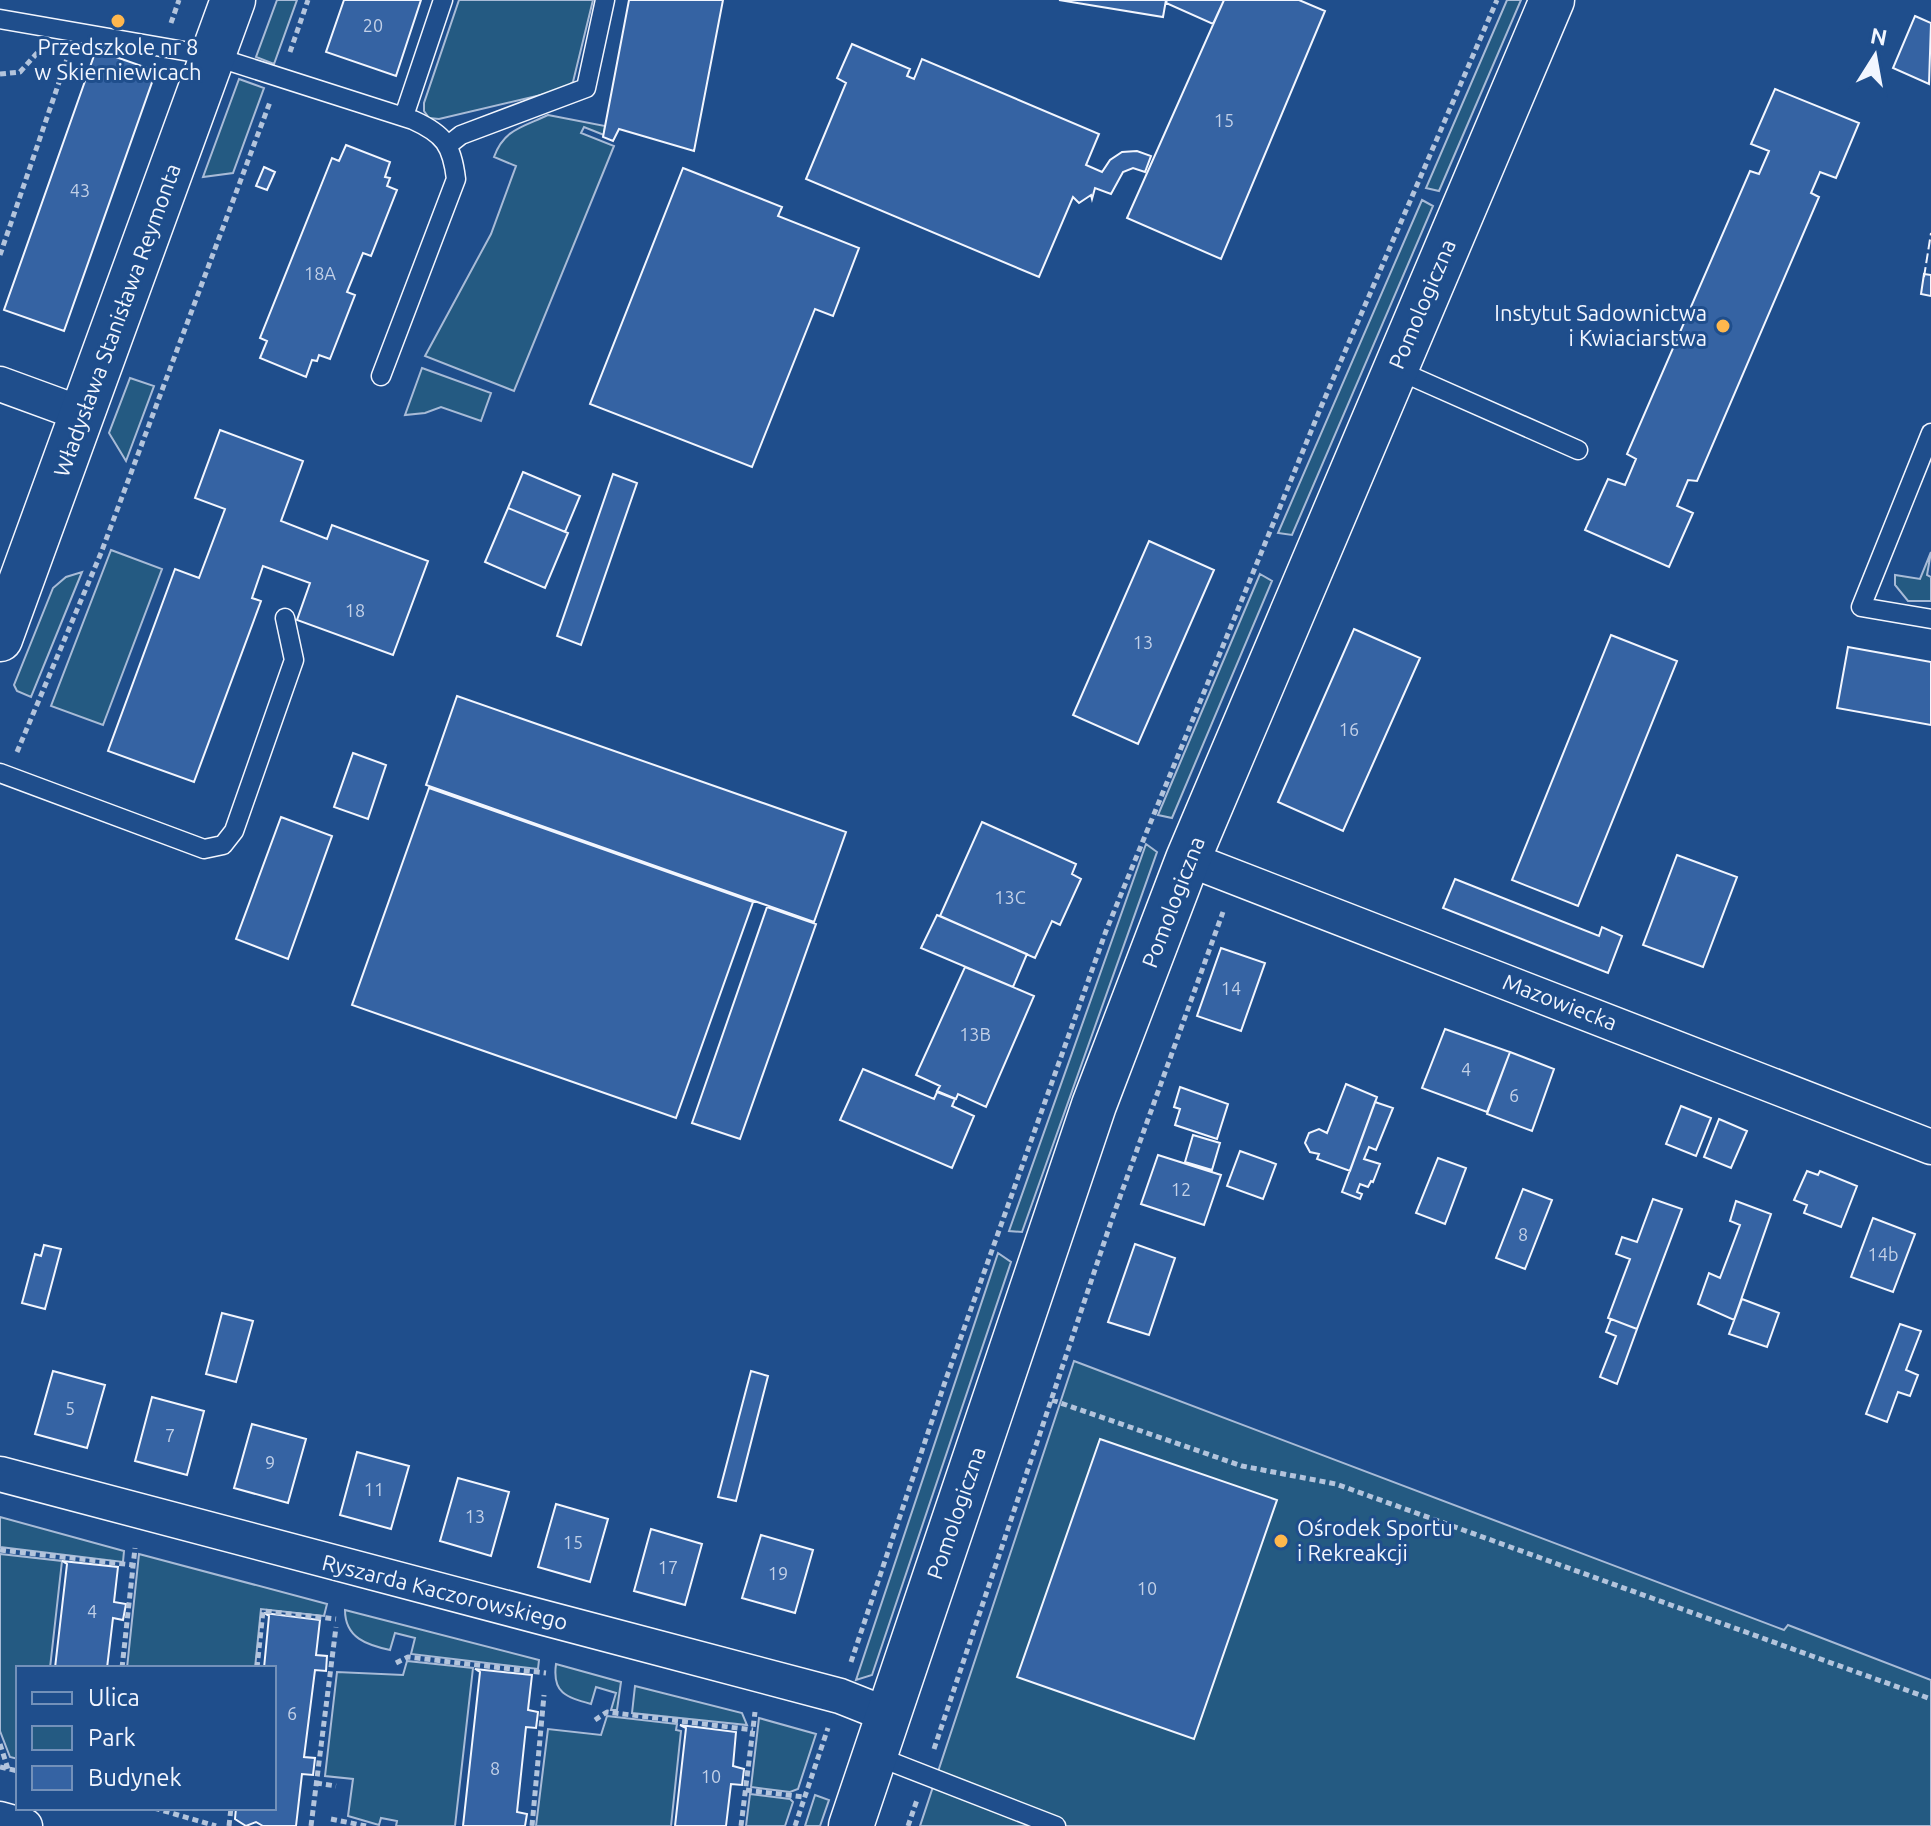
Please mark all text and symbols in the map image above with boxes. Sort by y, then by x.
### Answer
marker: Przedszkole nr 8 w Skierniewicach [109,12,127,30]
house number: 20 [363,15,383,35]
north arrow [1835,16,1915,96]
text: N [1868,22,1889,50]
place label: Przedszkole nr 8 w Skierniewicach [34,34,202,84]
house number: 15 [1214,110,1234,130]
street label: Władysława Stanisława Reymonta [48,160,185,480]
house number: 43 [70,180,90,200]
street label: Pomologiczna [1383,235,1460,372]
house number: 18A [304,263,336,283]
place label: Instytut Sadownictwa i Kwiaciarstwa [1494,300,1707,350]
marker: Instytut Sadownictwa i Kwiaciarstwa [1714,317,1732,335]
house number: 18 [345,600,365,620]
house number: 13 [1133,632,1153,652]
house number: 16 [1339,719,1359,739]
street label: Pomologiczna [1136,833,1209,971]
house number: 13C [994,887,1026,907]
street label: Mazowiecka [1500,968,1621,1035]
house number: 14 [1221,978,1241,998]
house number: 13B [959,1024,991,1044]
house number: 4 [1461,1059,1471,1079]
house number: 6 [1509,1085,1519,1105]
house number: 12 [1171,1179,1191,1199]
house number: 8 [1518,1224,1528,1244]
house number: 14b [1868,1244,1898,1264]
house number: 5 [65,1398,75,1418]
house number: 7 [165,1425,175,1445]
street label: Pomologiczna [921,1443,990,1582]
house number: 9 [265,1452,275,1472]
house number: 11 [364,1479,384,1499]
house number: 13 [465,1506,485,1526]
place label: Ośrodek Sportu i Rekreakcji [1297,1515,1453,1565]
house number: 15 [563,1532,583,1552]
marker: Ośrodek Sportu i Rekreakcji [1272,1532,1290,1550]
street label: Ryszarda Kaczorowskiego [320,1549,571,1634]
house number: 17 [658,1557,678,1577]
house number: 19 [768,1563,788,1583]
house number: 10 [1137,1578,1157,1598]
house number: 4 [87,1601,97,1621]
legend [16,1666,276,1810]
text: Ulica [88,1684,140,1711]
house number: 6 [287,1703,297,1723]
text: Park [88,1724,136,1751]
house number: 8 [490,1758,500,1778]
text: Budynek [88,1764,182,1791]
house number: 10 [701,1766,721,1786]

